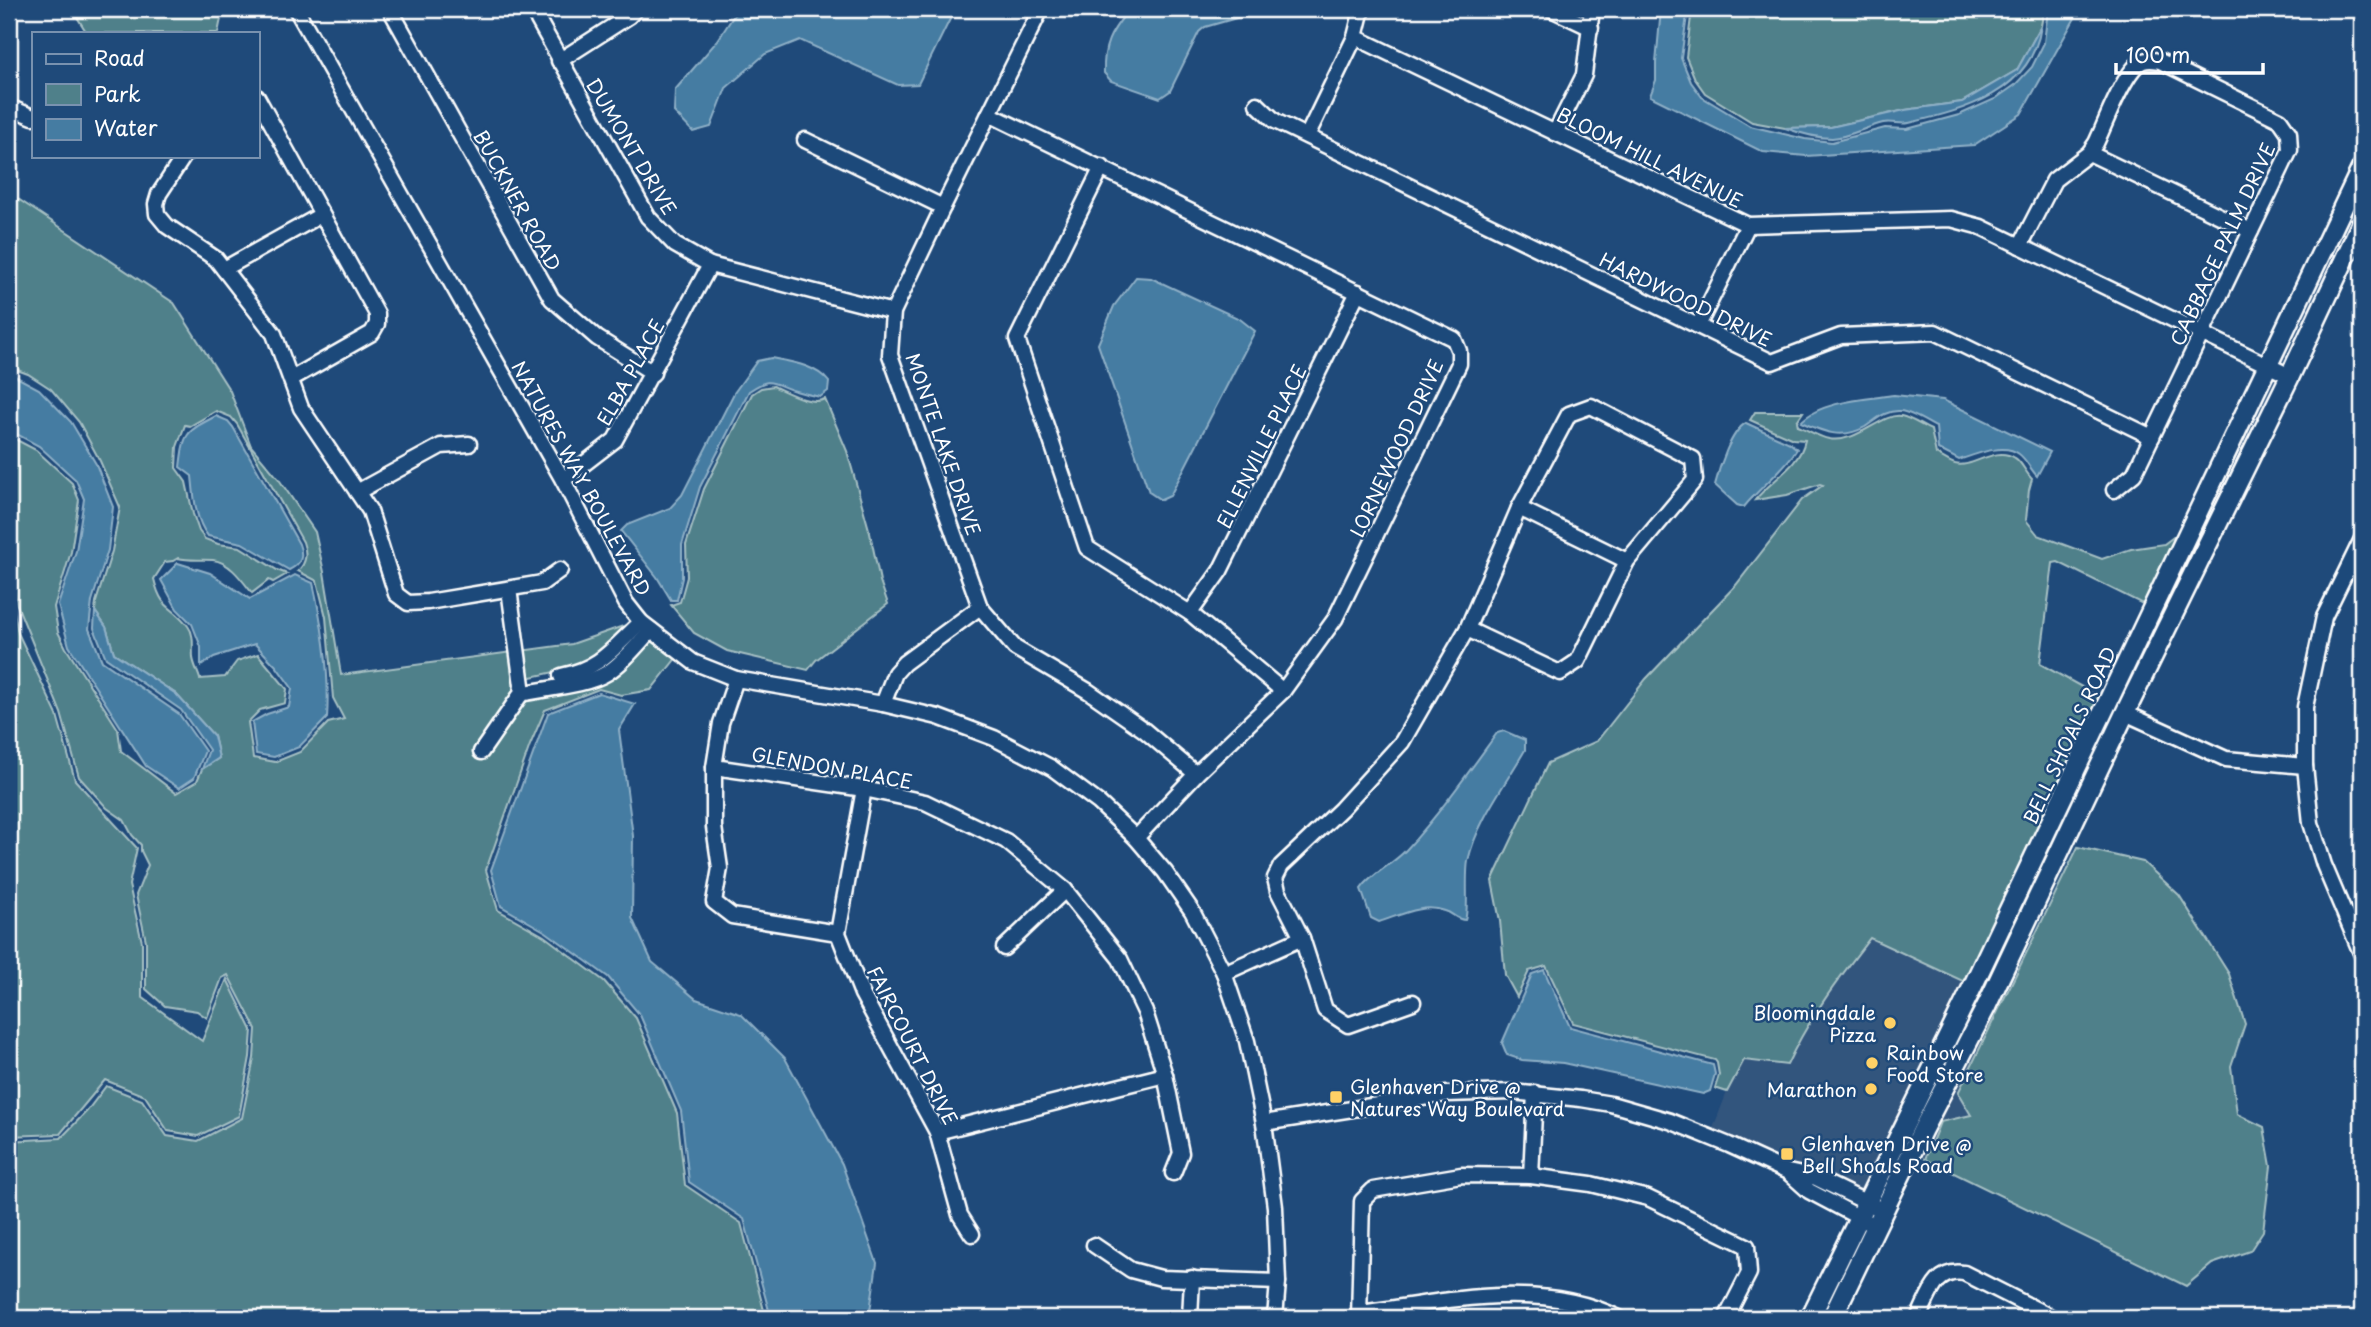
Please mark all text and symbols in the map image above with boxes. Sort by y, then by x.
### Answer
legend [32,32,259,158]
scale bar [2116,32,2262,76]
text: 100 m [2126,38,2190,70]
text: Road [94,41,145,73]
street label: DUMONT DRIVE [580,72,684,220]
text: Park [94,77,141,109]
street label: BLOOM HILL AVENUE [1552,100,1748,214]
text: Water [94,111,158,143]
street label: BUCKNER ROAD [468,124,568,276]
street label: CABBAGE PALM DRIVE [2163,138,2281,350]
street label: HARDWOOD DRIVE [1595,245,1777,353]
street label: ELBA PLACE [589,314,671,430]
street label: MONTE LAKE DRIVE [900,349,988,539]
street label: LORNEWOOD DRIVE [1342,354,1450,542]
street label: NATURES WAY BOULEVARD [506,355,658,601]
street label: ELLENVILLE PLACE [1209,359,1313,533]
street label: BELL SHOALS ROAD [2016,642,2122,828]
street label: GLENDON PLACE [749,739,915,795]
street label: FAIRCOURT DRIVE [861,961,965,1129]
place label: Bloomingdale Pizza [1753,998,1876,1048]
marker: Bloomingdale Pizza [1882,1015,1898,1031]
place label: Rainbow Food Store [1886,1038,1984,1088]
marker: Rainbow Food Store [1864,1055,1880,1071]
place label: Glenhaven Drive @ Natures Way Boulevard [1350,1072,1565,1122]
place label: Marathon [1767,1075,1857,1103]
marker: Marathon [1863,1081,1879,1097]
marker: Glenhaven Drive @ Natures Way Boulevard [1328,1089,1344,1105]
place label: Glenhaven Drive @ Bell Shoals Road [1801,1129,1972,1179]
marker: Glenhaven Drive @ Bell Shoals Road [1779,1146,1795,1162]

